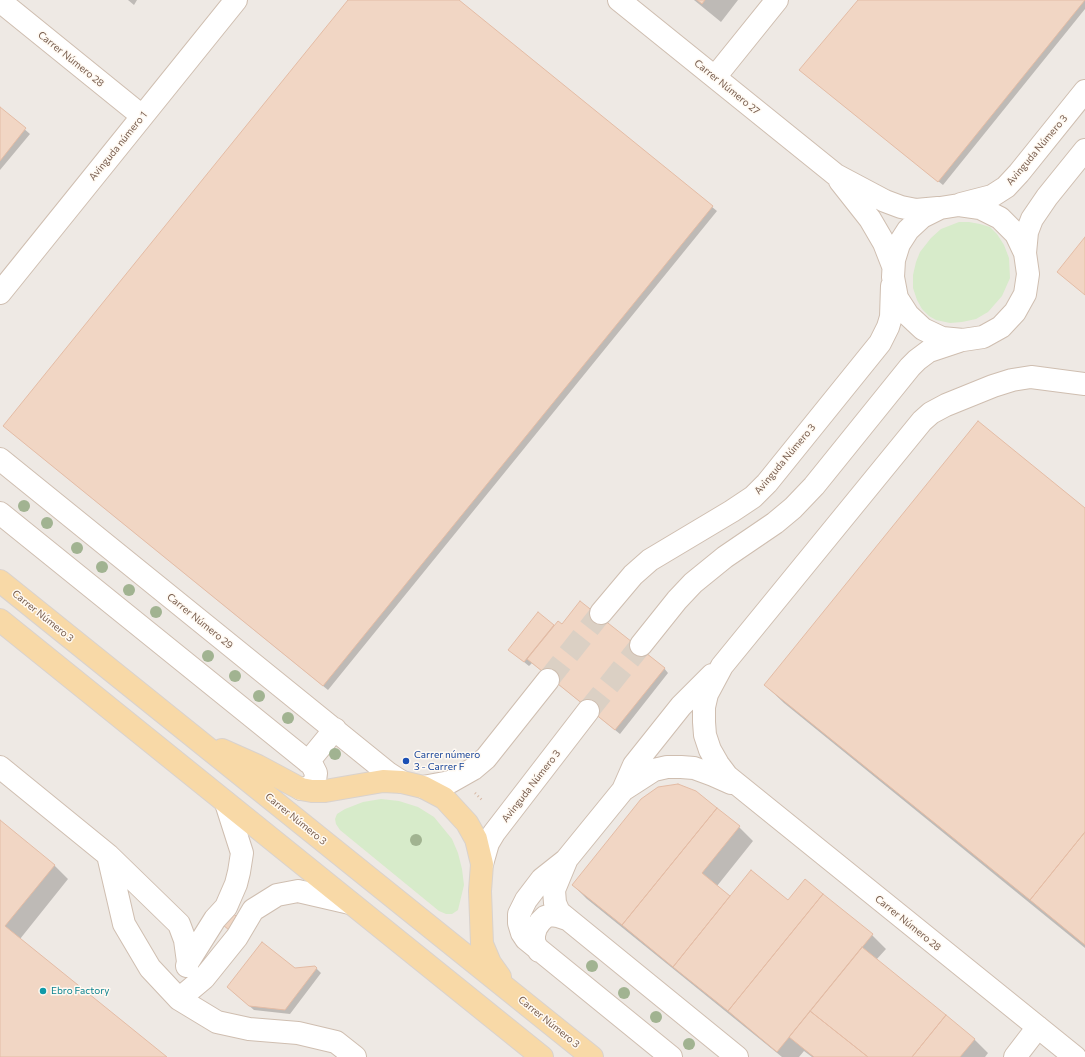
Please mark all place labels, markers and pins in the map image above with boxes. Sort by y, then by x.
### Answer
place label: Carrer número 3 - Carrer F [414,749,480,772]
marker: Carrer número 3 - Carrer F [401,756,411,766]
place label: Ebro Factory [51,985,109,997]
marker: Ebro Factory [38,986,48,996]

